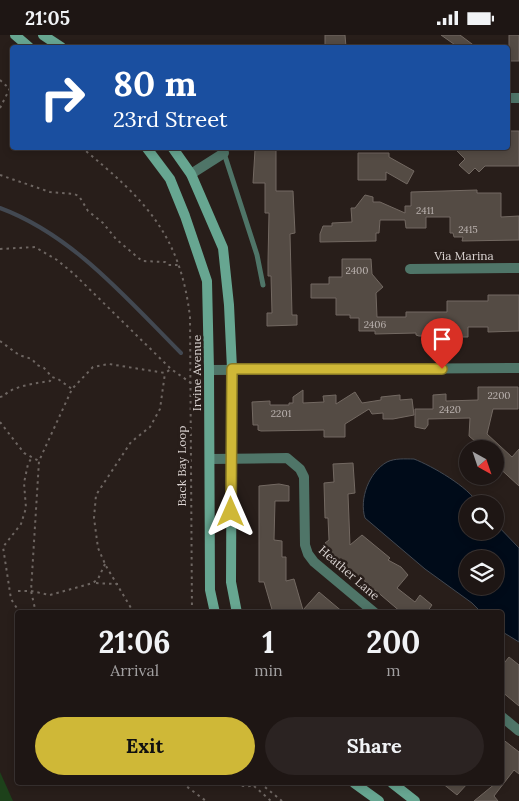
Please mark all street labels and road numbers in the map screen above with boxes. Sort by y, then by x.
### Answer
street label: Via Marina [433,248,494,263]
street label: Irvine Avenue [189,334,204,411]
street label: Back Bay Loop [174,426,189,506]
street label: Heather Lane [316,542,383,603]

